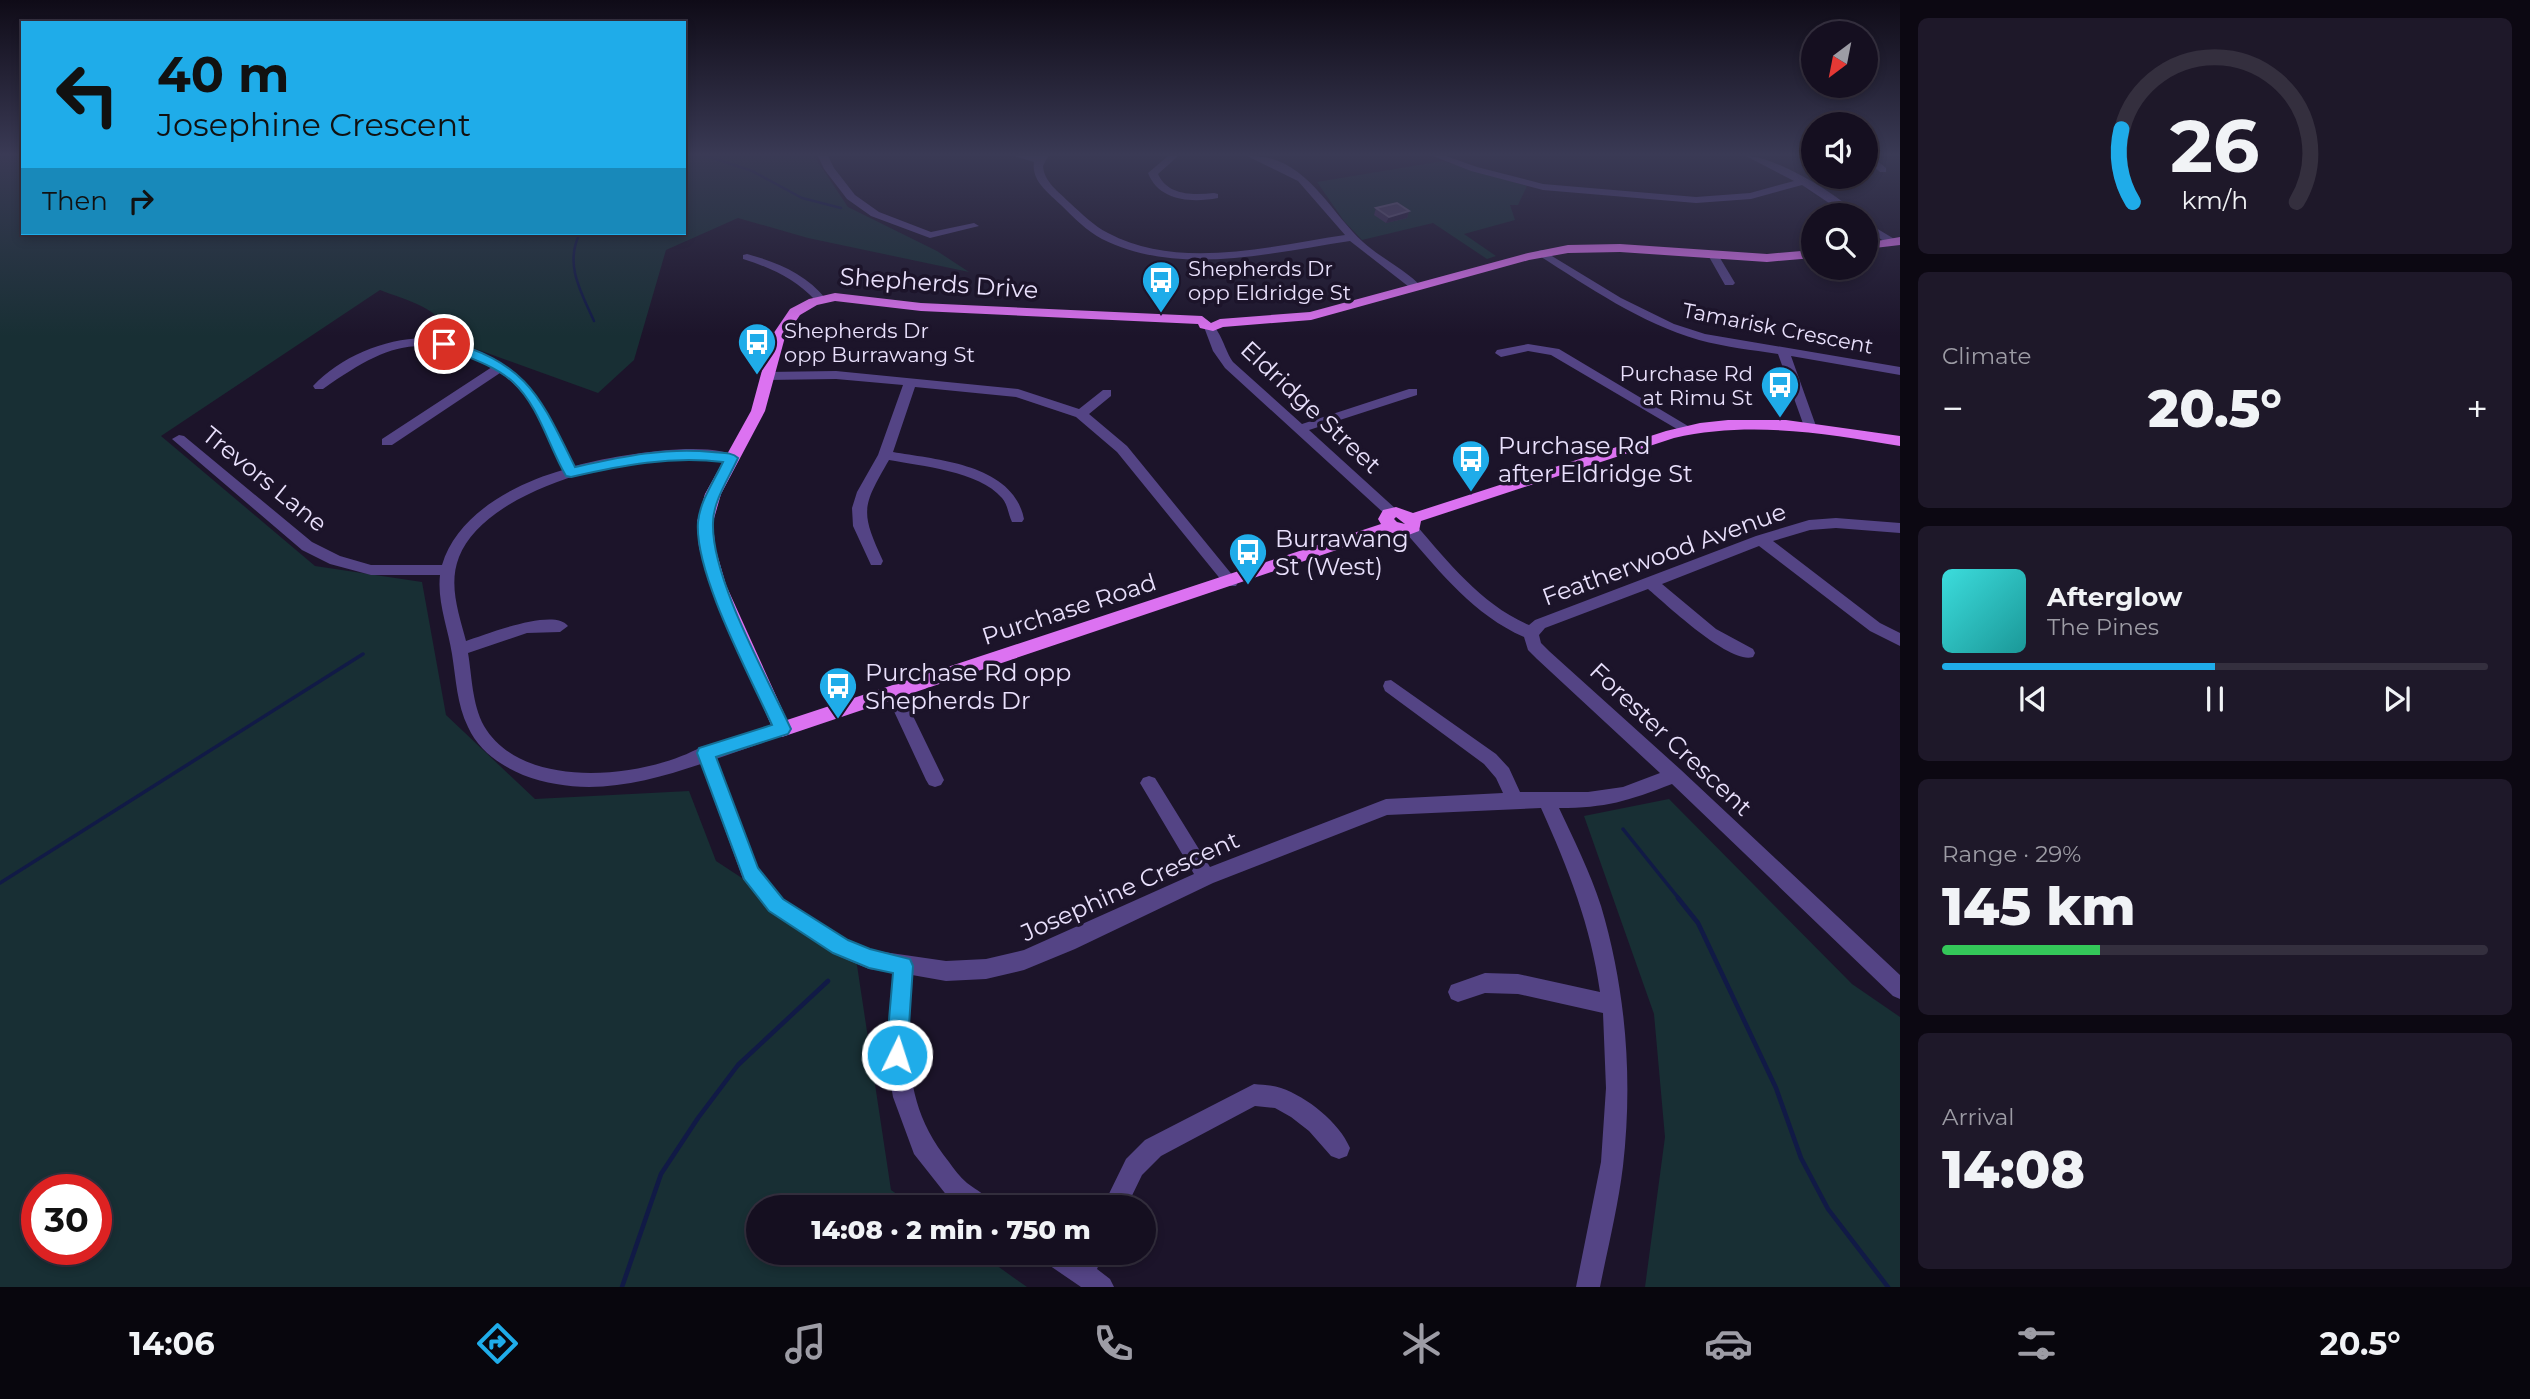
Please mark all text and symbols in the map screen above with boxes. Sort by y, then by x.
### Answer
north arrow [1801,21,1878,98]
map controls [1801,21,1878,280]
text: 40 m [157,45,289,104]
icon: left [42,49,133,140]
text: 26 [2170,102,2260,190]
text: Josephine Crescent [157,105,471,144]
button: sound [1801,112,1878,189]
icon: right [122,182,160,220]
text: Then [42,185,108,217]
text: km/h [2182,185,2248,215]
button: search [1801,203,1878,280]
place label: Shepherds Dr opp Eldridge St [1188,256,1351,305]
bus stop icon: Shepherds Dr opp Eldridge St [1140,259,1182,314]
street label: Shepherds Drive [839,262,1039,304]
street label: Tamarisk Crescent [1681,297,1875,359]
pin [414,314,474,374]
place label: Shepherds Dr opp Burrawang St [784,318,975,367]
bus stop icon: Shepherds Dr opp Burrawang St [736,321,778,376]
icon: arrive [425,325,463,363]
street label: Eldridge Street [1235,335,1387,479]
text: Climate [1942,342,2031,370]
place label: Purchase Rd at Rimu St [1620,361,1753,410]
bus stop icon: Purchase Rd at Rimu St [1759,364,1801,419]
text: 20.5° [2148,377,2282,440]
text: − [1942,385,1964,432]
text: + [2466,385,2488,432]
street label: Trevors Lane [197,420,333,538]
place label: Purchase Rd after Eldridge St [1498,431,1693,488]
bus stop icon: Purchase Rd after Eldridge St [1450,438,1492,493]
street label: Featherwood Avenue [1538,496,1790,612]
place label: Burrawang St (West) [1275,524,1409,581]
bus stop icon: Burrawang St (West) [1227,531,1269,586]
street label: Purchase Road [978,567,1160,651]
text: Afterglow [2047,581,2182,613]
text: The Pines [2047,613,2159,641]
street label: Forester Crescent [1584,656,1758,822]
place label: Purchase Rd opp Shepherds Dr [865,658,1071,715]
bus stop icon: Purchase Rd opp Shepherds Dr [817,665,859,720]
icon: previous [2014,680,2052,718]
icon: pause [2196,680,2234,718]
icon: next [2378,680,2416,718]
street label: Josephine Crescent [1016,825,1244,948]
text: Range · 29% [1942,840,2081,868]
text: 145 km [1942,875,2136,938]
position arrow [860,1018,934,1092]
text: Arrival [1942,1103,2015,1131]
text: 14:08 [1942,1138,2085,1201]
speed limit sign: 30 [21,1174,112,1265]
text: 14:08 · 2 min · 750 m [811,1214,1091,1246]
icon: directions [473,1319,522,1368]
icon: music [781,1319,830,1368]
icon: phone [1089,1319,1138,1368]
icon: climate [1397,1319,1446,1368]
icon: car [1704,1319,1753,1368]
icon: filters [2012,1319,2061,1368]
text: 14:06 [129,1324,215,1363]
text: 20.5° [2320,1324,2401,1363]

